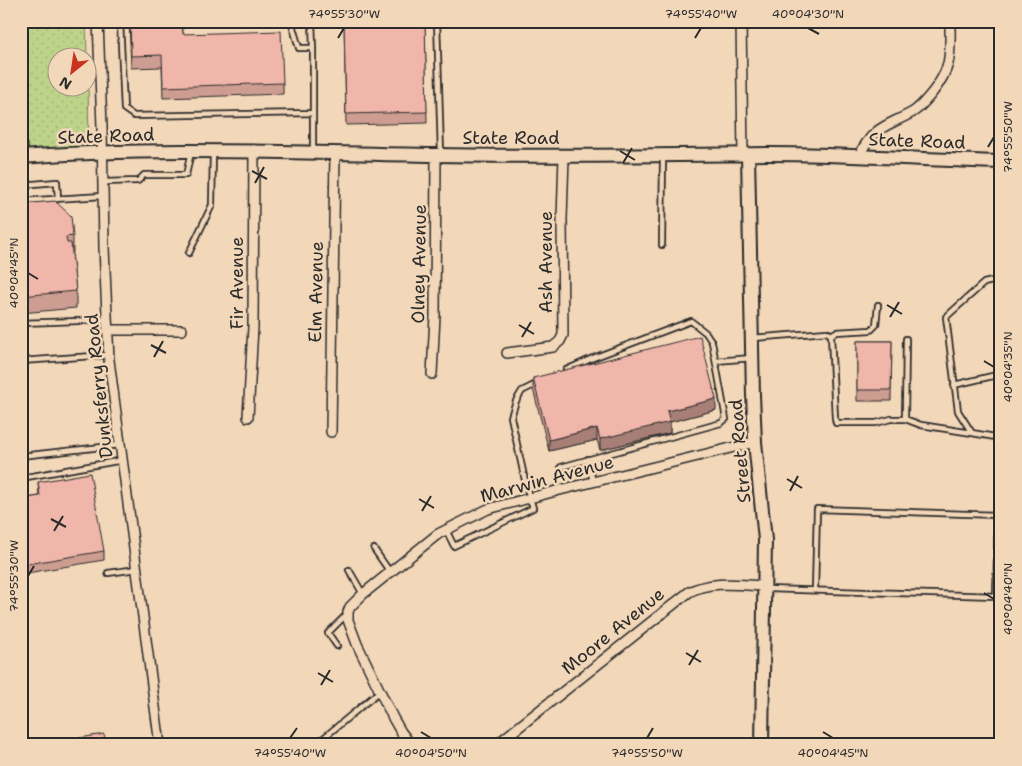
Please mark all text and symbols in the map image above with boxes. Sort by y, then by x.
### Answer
text: 74°55'30"W [308,6,380,22]
text: 74°55'40"W [665,6,737,22]
text: 40°04'30"N [772,6,844,22]
north arrow [48,48,98,98]
text: N [56,73,75,94]
text: 74°55'50"W [1000,101,1016,173]
street label: State Road [57,122,155,150]
street label: State Road [462,126,560,150]
street label: State Road [868,127,966,155]
street label: Olney Avenue [406,204,432,324]
street label: Ash Avenue [534,211,558,313]
street label: Fir Avenue [225,237,249,329]
text: 40°04'45"N [6,238,22,308]
street label: Elm Avenue [303,241,329,343]
street label: Dunksferry Road [79,313,119,459]
text: 40°04'35"N [1000,331,1016,403]
street label: Street Road [724,398,756,504]
street label: Marwin Avenue [477,450,617,508]
text: 74°55'30"W [6,540,22,612]
text: 40°04'40"N [1000,563,1016,635]
street label: Moore Avenue [556,582,670,680]
text: 74°55'40"W [254,745,326,761]
text: 40°04'50"N [395,745,467,761]
text: 74°55'50"W [611,745,683,761]
text: 40°04'45"N [798,745,868,761]

